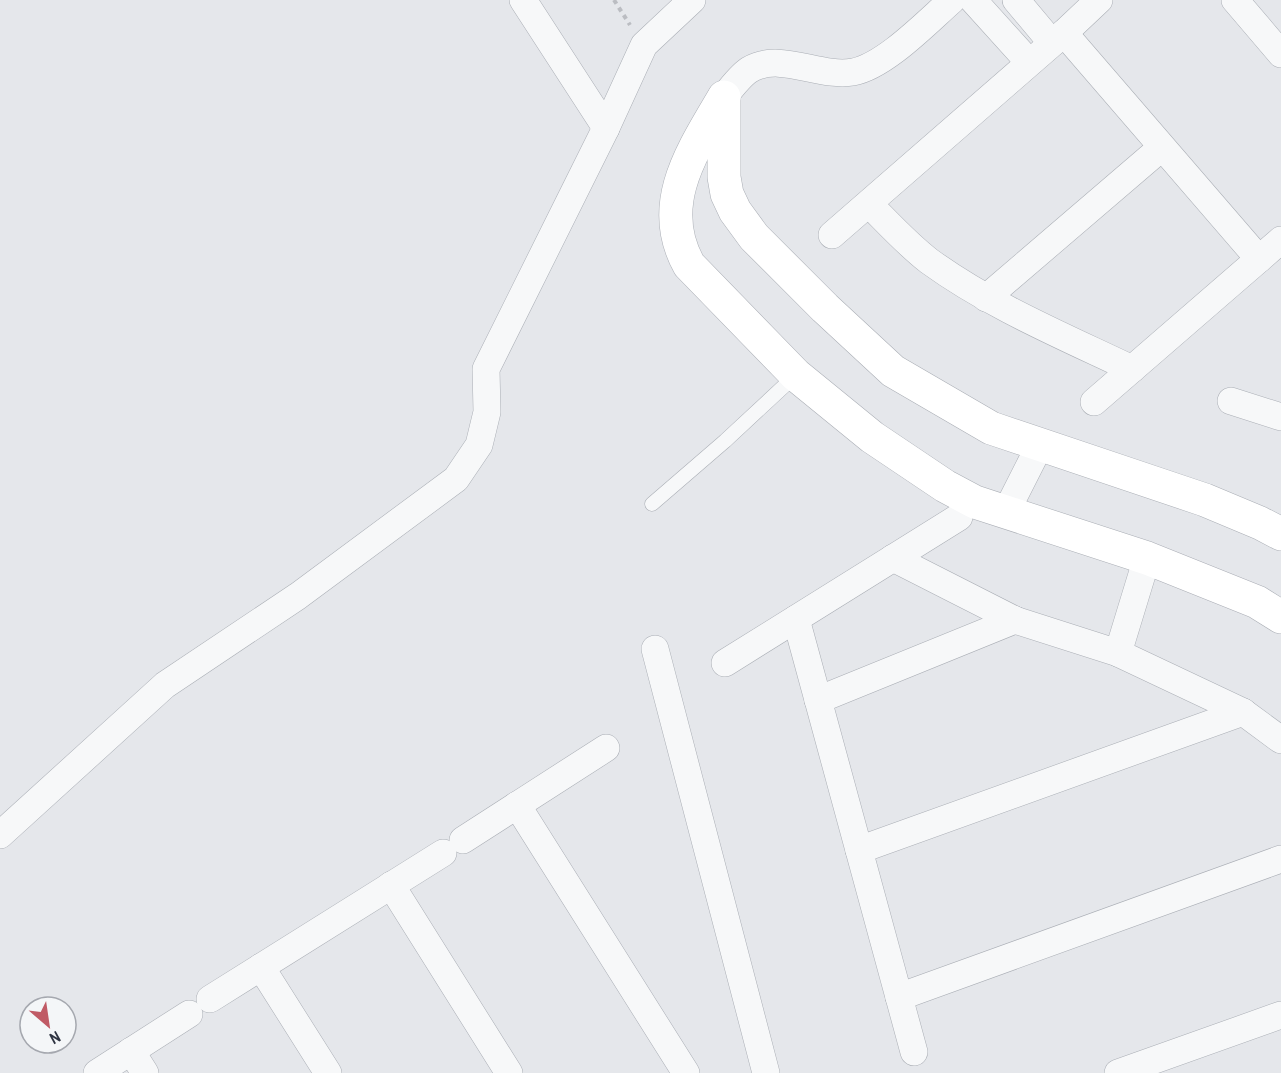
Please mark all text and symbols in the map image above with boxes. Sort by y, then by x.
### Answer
north arrow [18,995,78,1055]
text: N [46,1026,65,1050]

